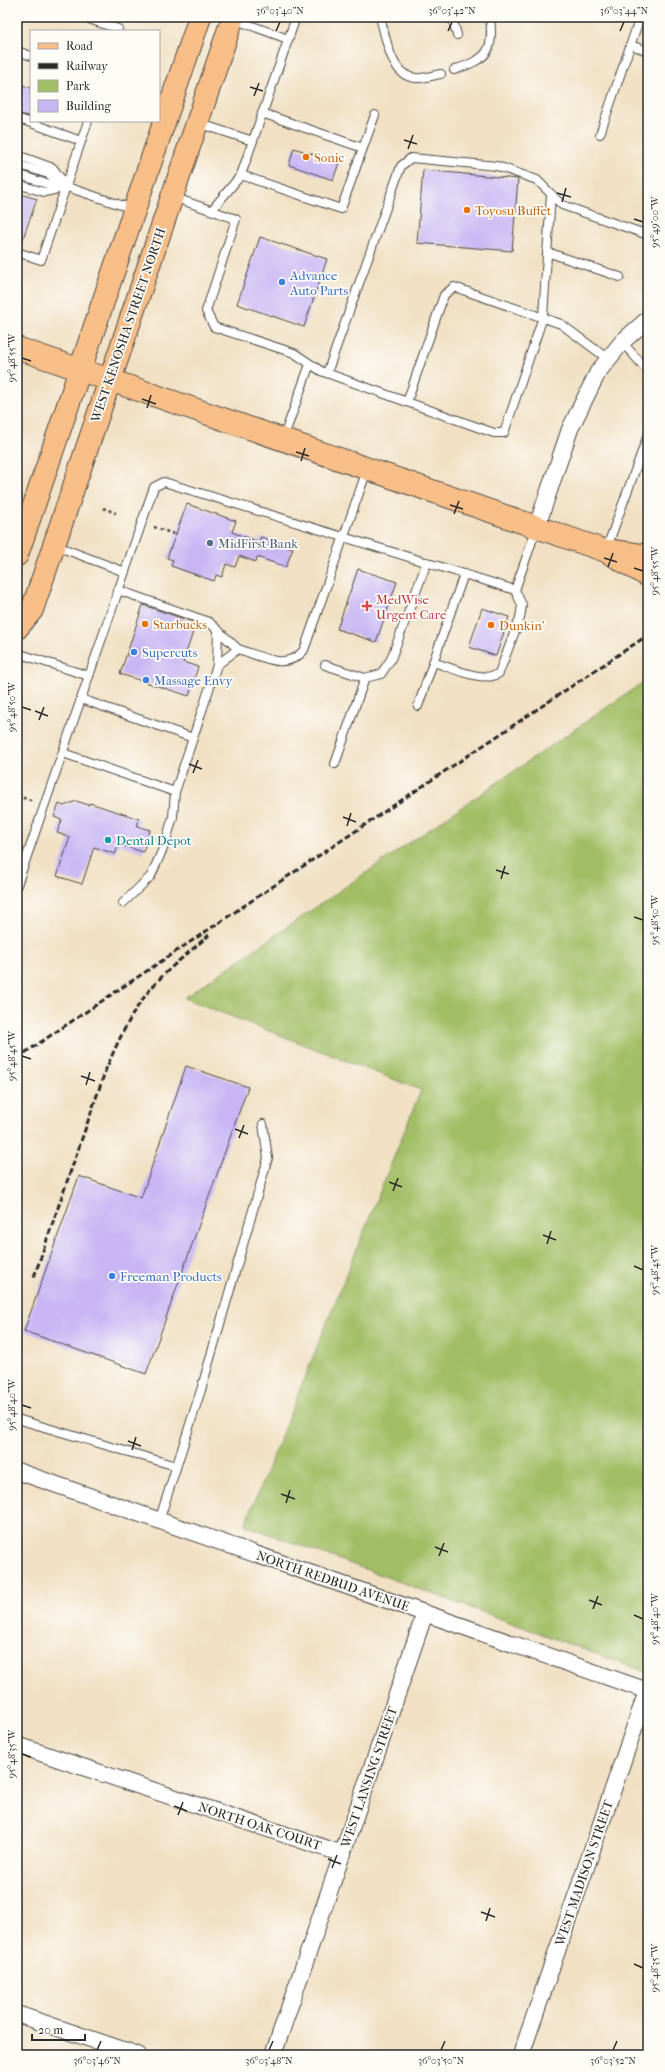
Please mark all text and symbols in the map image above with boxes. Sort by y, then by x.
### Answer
text: 36°03'40"N [256,5,304,17]
text: 36°03'42"N [428,5,476,17]
text: 36°03'44"N [600,5,649,17]
legend [30,30,160,122]
text: Road [66,39,93,53]
text: Railway [66,59,108,73]
text: Park [66,79,91,93]
text: Building [66,99,111,113]
place label: Sonic [314,150,345,165]
marker: Sonic [301,152,311,162]
text: 95°49'00"W [649,195,661,248]
place label: Toyosu Buffet [475,203,552,218]
marker: Toyosu Buffet [462,205,472,215]
street label: WEST KENOSHA STREET NORTH [87,226,168,425]
place label: Advance Auto Parts [289,268,349,298]
marker: Advance Auto Parts [277,277,287,287]
text: 95°48'55"W [6,333,18,382]
place label: MidFirst Bank [218,536,298,551]
marker: MidFirst Bank [205,538,215,548]
text: 95°48'55"W [649,546,661,595]
place label: MedWise Urgent Care [376,592,447,622]
marker: MedWise Urgent Care [361,600,373,612]
place label: Starbucks [153,617,207,632]
place label: Dunkin' [499,618,545,633]
marker: Starbucks [140,619,150,629]
marker: Dunkin' [486,620,496,630]
place label: Supercuts [142,645,198,660]
marker: Supercuts [129,647,139,657]
place label: Massage Envy [154,673,233,688]
marker: Massage Envy [141,675,151,685]
text: 95°48'50"W [6,681,18,732]
place label: Dental Depot [116,833,192,848]
marker: Dental Depot [103,835,113,845]
text: 95°48'50"W [649,894,661,945]
text: 95°48'45"W [6,1030,18,1081]
text: 95°48'45"W [649,1244,661,1295]
place label: Freeman Products [120,1269,222,1284]
marker: Freeman Products [107,1271,117,1281]
text: 95°48'40"W [6,1378,18,1431]
street label: NORTH REDBUD AVENUE [254,1548,412,1614]
text: 95°48'40"W [649,1592,661,1645]
street label: WEST LANSING STREET [337,1704,400,1850]
text: 95°48'35"W [6,1729,18,1778]
street label: WEST MADISON STREET [552,1798,616,1949]
street label: NORTH OAK COURT [197,1799,324,1853]
text: 95°48'35"W [649,1943,661,1992]
scale bar [32,2016,85,2042]
text: 20 m [38,2023,63,2037]
text: 36°03'46"N [73,2055,121,2067]
text: 36°03'48"N [245,2055,293,2067]
text: 36°03'50"N [418,2055,465,2067]
text: 36°03'52"N [590,2055,636,2067]

